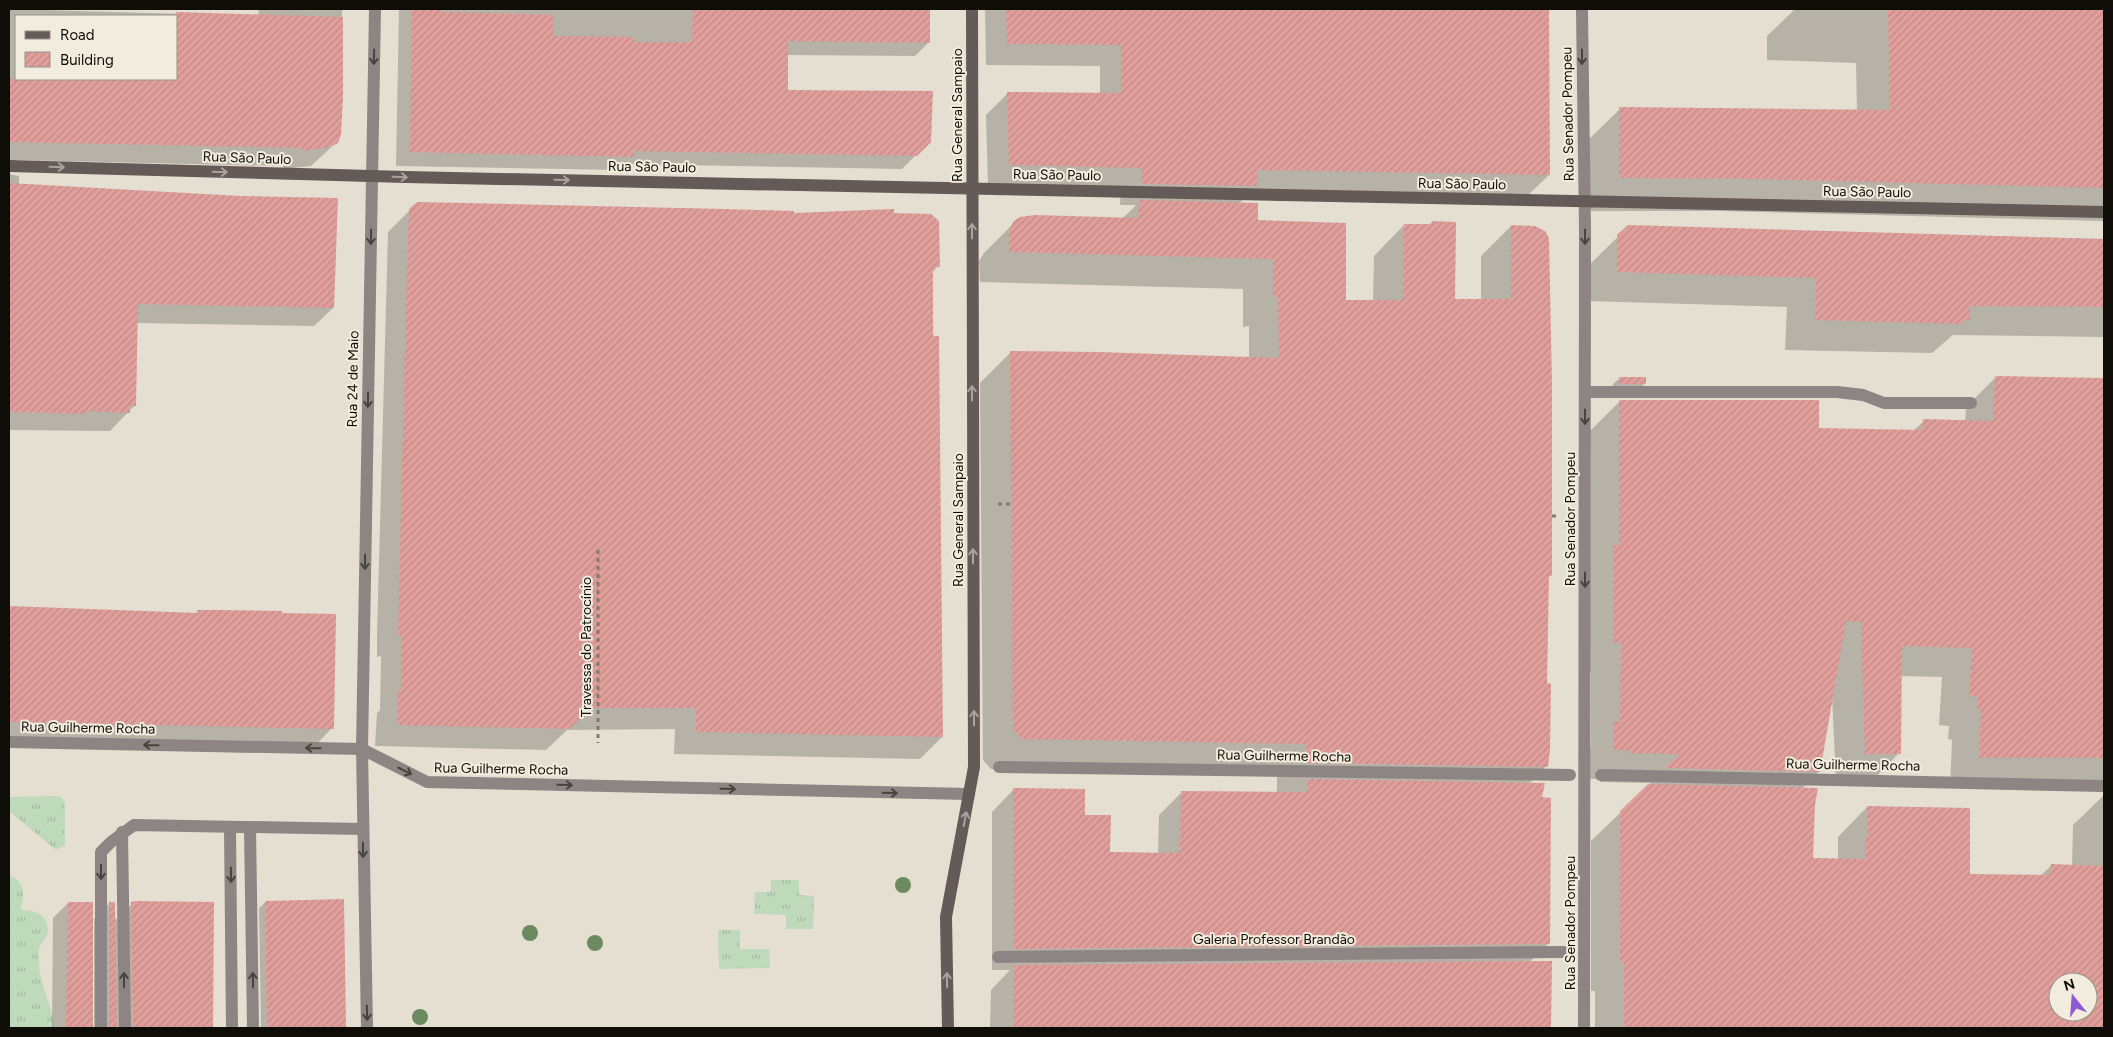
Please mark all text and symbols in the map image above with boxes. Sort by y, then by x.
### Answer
legend [15,15,178,80]
text: Road [60,26,95,44]
street label: Rua Senador Pompeu [1558,47,1578,181]
street label: Rua General Sampaio [949,48,966,182]
one-way arrow [370,49,379,65]
one-way arrow [1577,49,1587,65]
text: Building [60,51,114,69]
street label: Rua São Paulo [202,148,292,168]
street label: Rua São Paulo [608,158,696,176]
one-way arrow [49,163,65,172]
street label: Rua São Paulo [1013,166,1101,184]
one-way arrow [212,167,228,177]
one-way arrow [392,172,408,181]
one-way arrow [554,175,570,185]
street label: Rua São Paulo [1418,175,1506,193]
street label: Rua São Paulo [1823,183,1911,201]
one-way arrow [967,223,977,239]
one-way arrow [366,229,376,245]
one-way arrow [1580,229,1590,245]
street label: Rua 24 de Maio [344,330,362,428]
one-way arrow [967,385,977,402]
one-way arrow [363,392,373,408]
one-way arrow [1580,409,1590,425]
street label: Rua Senador Pompeu [1562,452,1579,586]
street label: Rua General Sampaio [950,453,967,587]
one-way arrow [968,548,978,564]
one-way arrow [360,554,370,570]
one-way arrow [1580,572,1590,588]
street label: Travessa do Patrocínio [578,577,595,717]
one-way arrow [969,710,979,726]
street label: Rua Guilherme Rocha [21,718,155,738]
one-way arrow [143,740,159,749]
one-way arrow [305,743,322,753]
street label: Rua Guilherme Rocha [1217,746,1351,766]
street label: Rua Guilherme Rocha [1786,755,1920,775]
street label: Rua Guilherme Rocha [434,759,568,779]
one-way arrow [398,766,413,776]
one-way arrow [556,780,573,790]
one-way arrow [719,784,735,794]
one-way arrow [882,788,898,797]
one-way arrow [960,811,970,827]
one-way arrow [359,842,368,858]
street label: Rua Senador Pompeu [1562,856,1579,990]
one-way arrow [96,864,106,880]
one-way arrow [226,867,236,883]
street label: Galeria Professor Brandão [1193,931,1355,948]
one-way arrow [119,972,129,988]
one-way arrow [248,972,257,988]
one-way arrow [943,972,952,988]
north arrow [2048,972,2098,1022]
text: N [2062,975,2077,995]
one-way arrow [362,1004,372,1021]

